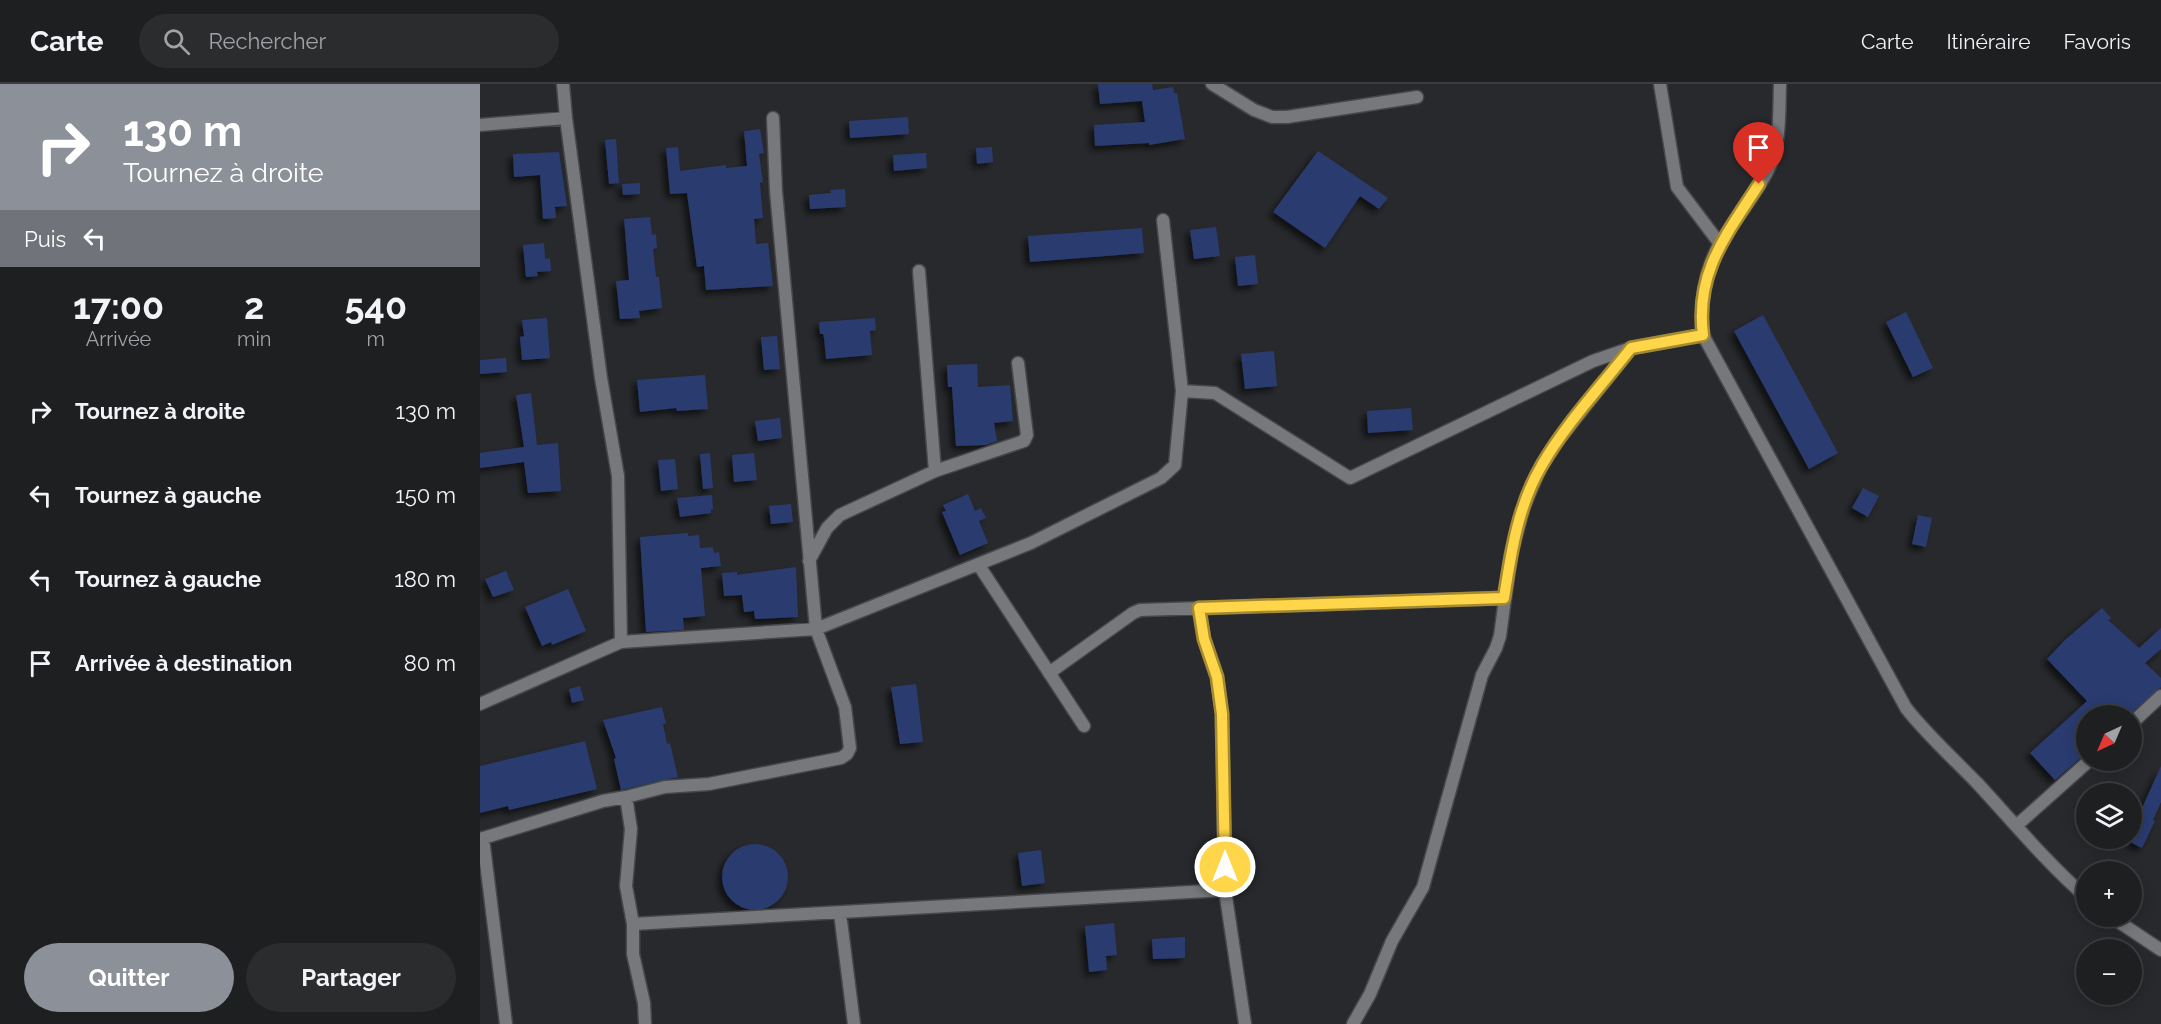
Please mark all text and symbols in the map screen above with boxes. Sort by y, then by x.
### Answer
search box [139,14,559,68]
text: Carte [30,25,103,58]
icon: search [160,25,193,58]
text: Rechercher [208,28,326,54]
text: Carte [1861,29,1913,54]
text: Itinéraire [1946,29,2030,54]
text: Favoris [2063,29,2131,54]
text: 130 m [123,107,242,156]
icon: right [24,108,102,186]
pin [1733,122,1784,184]
icon: arrive [1742,131,1775,164]
text: Tournez à droite [123,157,324,188]
icon: left [78,222,111,255]
text: Puis [24,226,66,252]
text: 17:00 [73,285,164,327]
text: 2 [244,285,264,327]
text: 540 [344,285,407,327]
text: Arrivée [86,327,151,351]
text: min [237,327,271,351]
text: m [367,327,385,351]
icon: right [24,395,57,428]
text: Tournez à droite [75,398,245,424]
text: 130 m [396,398,456,424]
icon: left [24,479,57,512]
text: Tournez à gauche [75,482,261,508]
text: 150 m [395,482,456,508]
icon: left [24,563,57,596]
text: Tournez à gauche [75,566,261,592]
text: 180 m [394,566,456,592]
icon: arrive [24,647,57,680]
text: Arrivée à destination [75,650,292,676]
text: 80 m [404,650,456,676]
north arrow [2076,705,2142,771]
map controls [2076,705,2142,1005]
button: layers [2076,783,2142,849]
position arrow [1193,835,1257,899]
button: + [2076,861,2142,927]
button: − [2076,939,2142,1005]
button: Quitter [24,943,234,1012]
button: Partager [246,943,456,1012]

